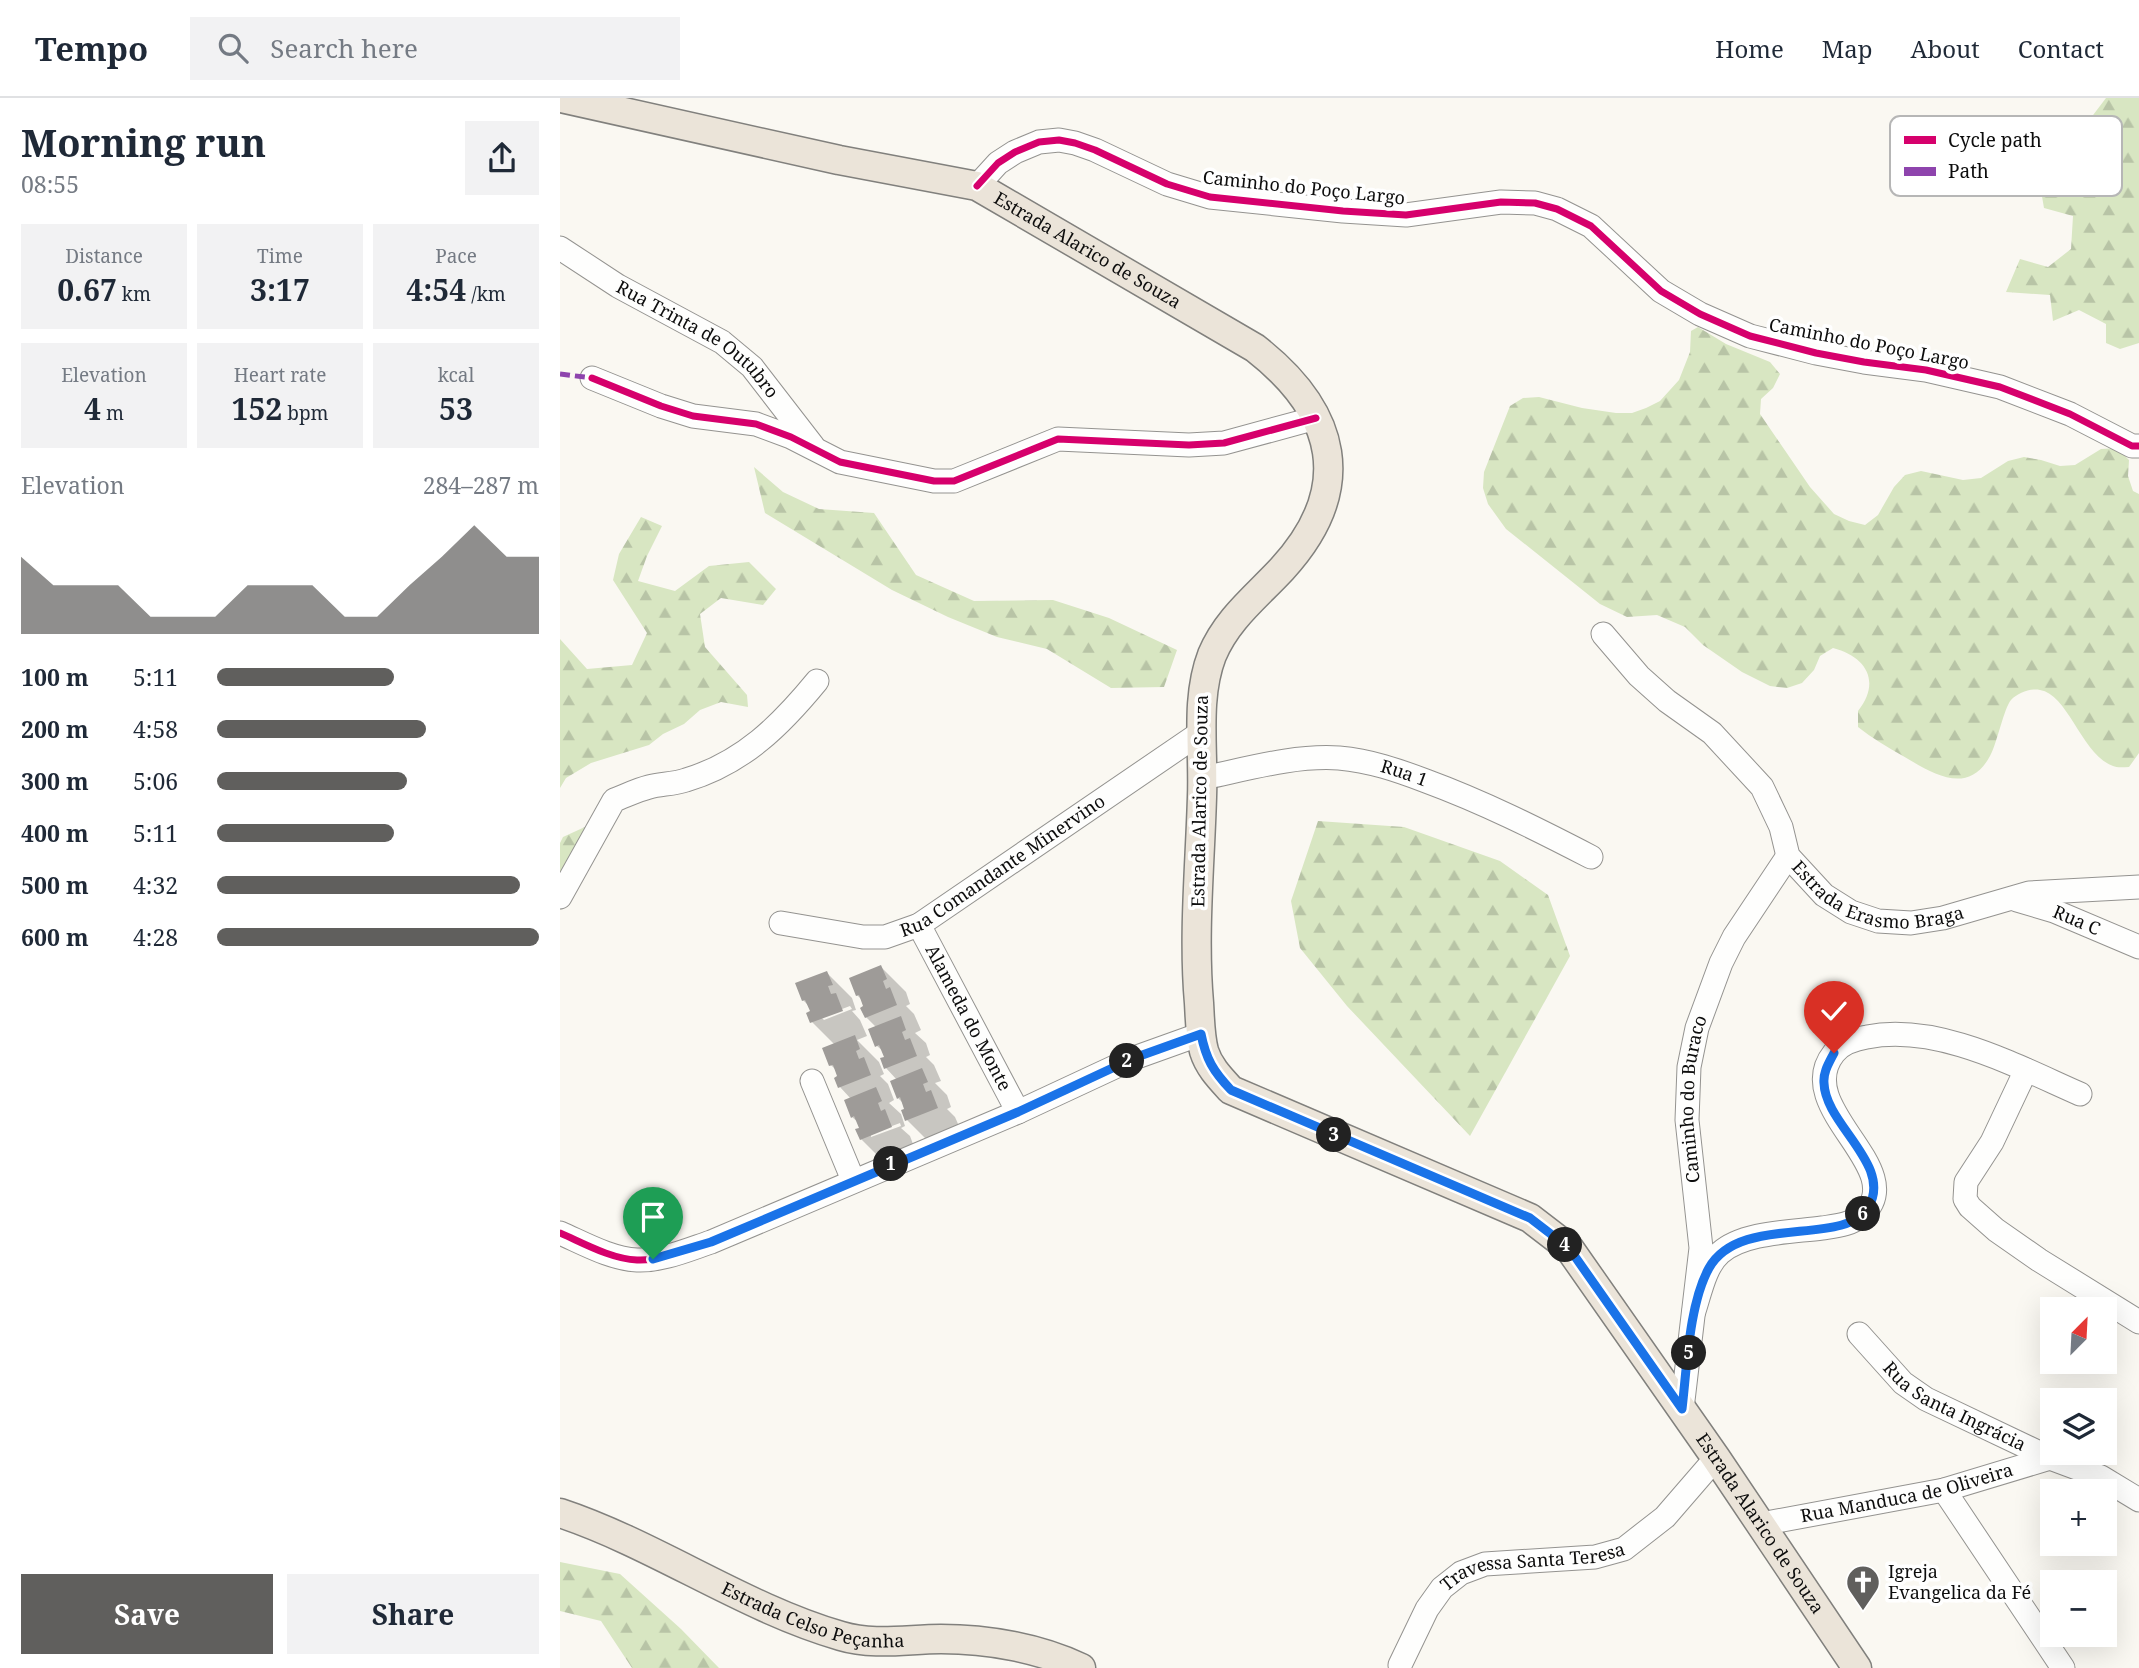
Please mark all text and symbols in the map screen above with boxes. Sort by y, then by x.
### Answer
search box [190,17,680,80]
text: Tempo [35,26,148,71]
icon: search [214,29,252,67]
text: Search here [270,30,418,66]
text: Home [1715,32,1784,65]
text: Map [1822,32,1873,65]
text: About [1911,32,1980,65]
text: Contact [2018,32,2104,65]
text: Morning run [21,116,266,168]
legend [1890,116,2122,196]
button: share [465,121,539,195]
text: Cycle path [1948,127,2042,153]
text: Path [1948,158,1989,184]
street label: Caminho do Poço Largo [1202,164,1406,210]
text: 08:55 [21,168,79,200]
street label: Estrada Alarico de Souza [990,186,1186,313]
text: Distance [65,243,143,269]
text: Time [257,243,303,269]
text: Pace [435,243,477,269]
text: 0.67 [57,269,117,310]
text: 3:17 [250,269,310,310]
text: 4:54 [406,269,466,310]
street label: Rua Trinta de Outubro [612,274,785,403]
text: km [117,281,151,307]
text: /km [466,281,506,307]
street label: Caminho do Poço Largo [1767,312,1971,374]
text: Elevation [61,362,147,388]
text: Heart rate [234,362,326,388]
text: kcal [438,362,474,388]
text: 4 [84,388,101,429]
text: 152 [231,388,282,429]
text: 53 [439,388,473,429]
text: m [101,400,124,426]
text: bpm [282,400,329,426]
text: Elevation [21,469,125,501]
text: 284–287 m [423,469,539,501]
text: 100 m [21,661,89,693]
text: 5:11 [133,661,178,693]
street label: Estrada Alarico de Souza [1185,694,1213,908]
text: 200 m [21,713,89,745]
text: 4:58 [133,713,178,745]
street label: Rua 1 [1378,753,1431,792]
text: 300 m [21,765,89,797]
text: 5:06 [133,765,178,797]
street label: Rua Comandante Minervino [896,788,1109,942]
text: 400 m [21,817,89,849]
text: 5:11 [133,817,178,849]
street label: Estrada Erasmo Braga [1787,855,1966,934]
text: 500 m [21,869,89,901]
text: 4:32 [133,869,178,901]
street label: Rua C [2050,899,2104,940]
text: 600 m [21,921,89,953]
text: 4:28 [133,921,178,953]
street label: Alameda do Monte [921,940,1018,1095]
pin [1804,981,1864,1053]
icon: check [1815,992,1853,1030]
street label: Caminho do Buraco [1674,1012,1712,1184]
pin: 2 [1110,1044,1144,1079]
text: 2 [1121,1047,1132,1073]
pin: 3 [1316,1118,1352,1152]
text: 3 [1328,1121,1339,1147]
pin: 1 [874,1146,908,1182]
text: 1 [885,1150,896,1176]
pin [623,1187,683,1259]
pin: 6 [1846,1196,1880,1232]
icon: arrive [634,1198,672,1236]
text: 6 [1857,1200,1868,1226]
pin: 4 [1548,1228,1583,1262]
text: 4 [1559,1231,1570,1257]
north arrow [2040,1297,2118,1374]
map controls [2040,1297,2117,1647]
pin: 5 [1672,1336,1706,1370]
text: 5 [1683,1339,1694,1365]
street label: Rua Santa Ingrácia [1878,1356,2030,1456]
button: layers [2040,1388,2117,1465]
street label: Estrada Alarico de Souza [1691,1428,1830,1618]
street label: Rua Manduca de Oliveira [1798,1457,2016,1527]
button: + [2040,1479,2117,1556]
street label: Travessa Santa Teresa [1435,1536,1627,1596]
place label: Igreja Evangelica da Fé [1888,1559,2031,1604]
church icon: Igreja Evangelica da Fé [1844,1563,1882,1612]
button: − [2040,1570,2117,1647]
button: Save [21,1574,273,1654]
button: Share [287,1574,539,1654]
street label: Estrada Celso Peçanha [718,1576,905,1652]

